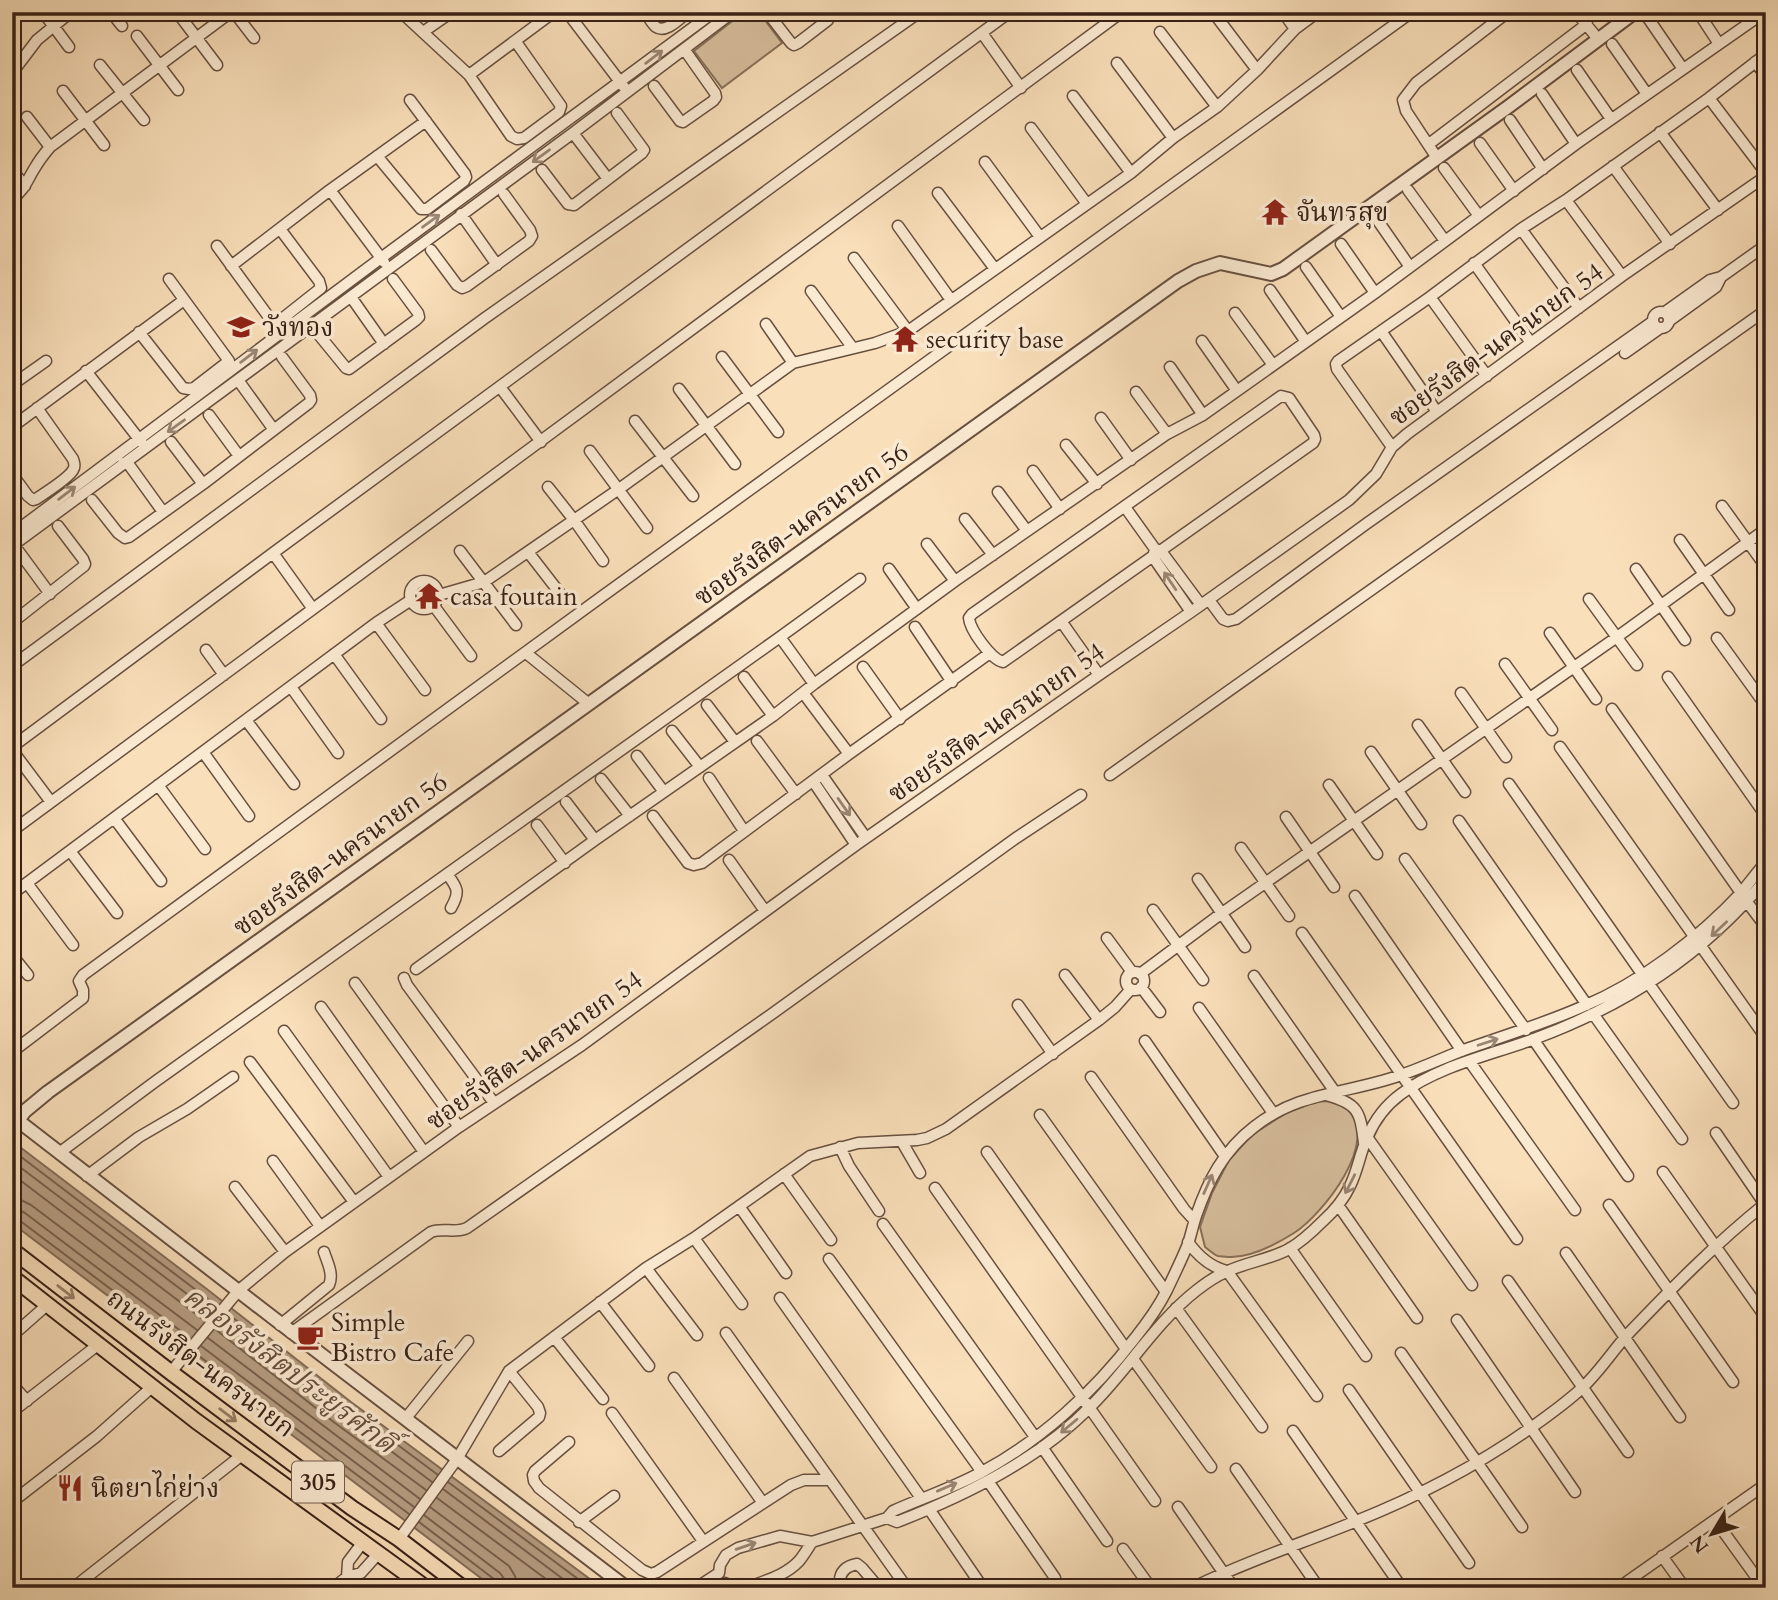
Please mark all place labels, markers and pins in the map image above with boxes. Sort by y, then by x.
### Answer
place label: จันทรสุข [1296,195,1389,230]
temple icon: จันทรสุข [1260,197,1290,227]
place label: วังทอง [262,310,334,345]
school or university icon: วังทอง [226,312,256,342]
place label: security base [926,322,1064,357]
temple icon: security base [890,324,920,354]
place label: casa foutain [450,579,578,614]
temple icon: casa foutain [414,581,444,611]
place label: Simple Bistro Cafe [331,1305,454,1370]
cafe icon: Simple Bistro Cafe [295,1322,325,1352]
place label: นิตยาไก่ย่าง [91,1470,219,1506]
restaurant icon: นิตยาไก่ย่าง [55,1473,85,1503]

